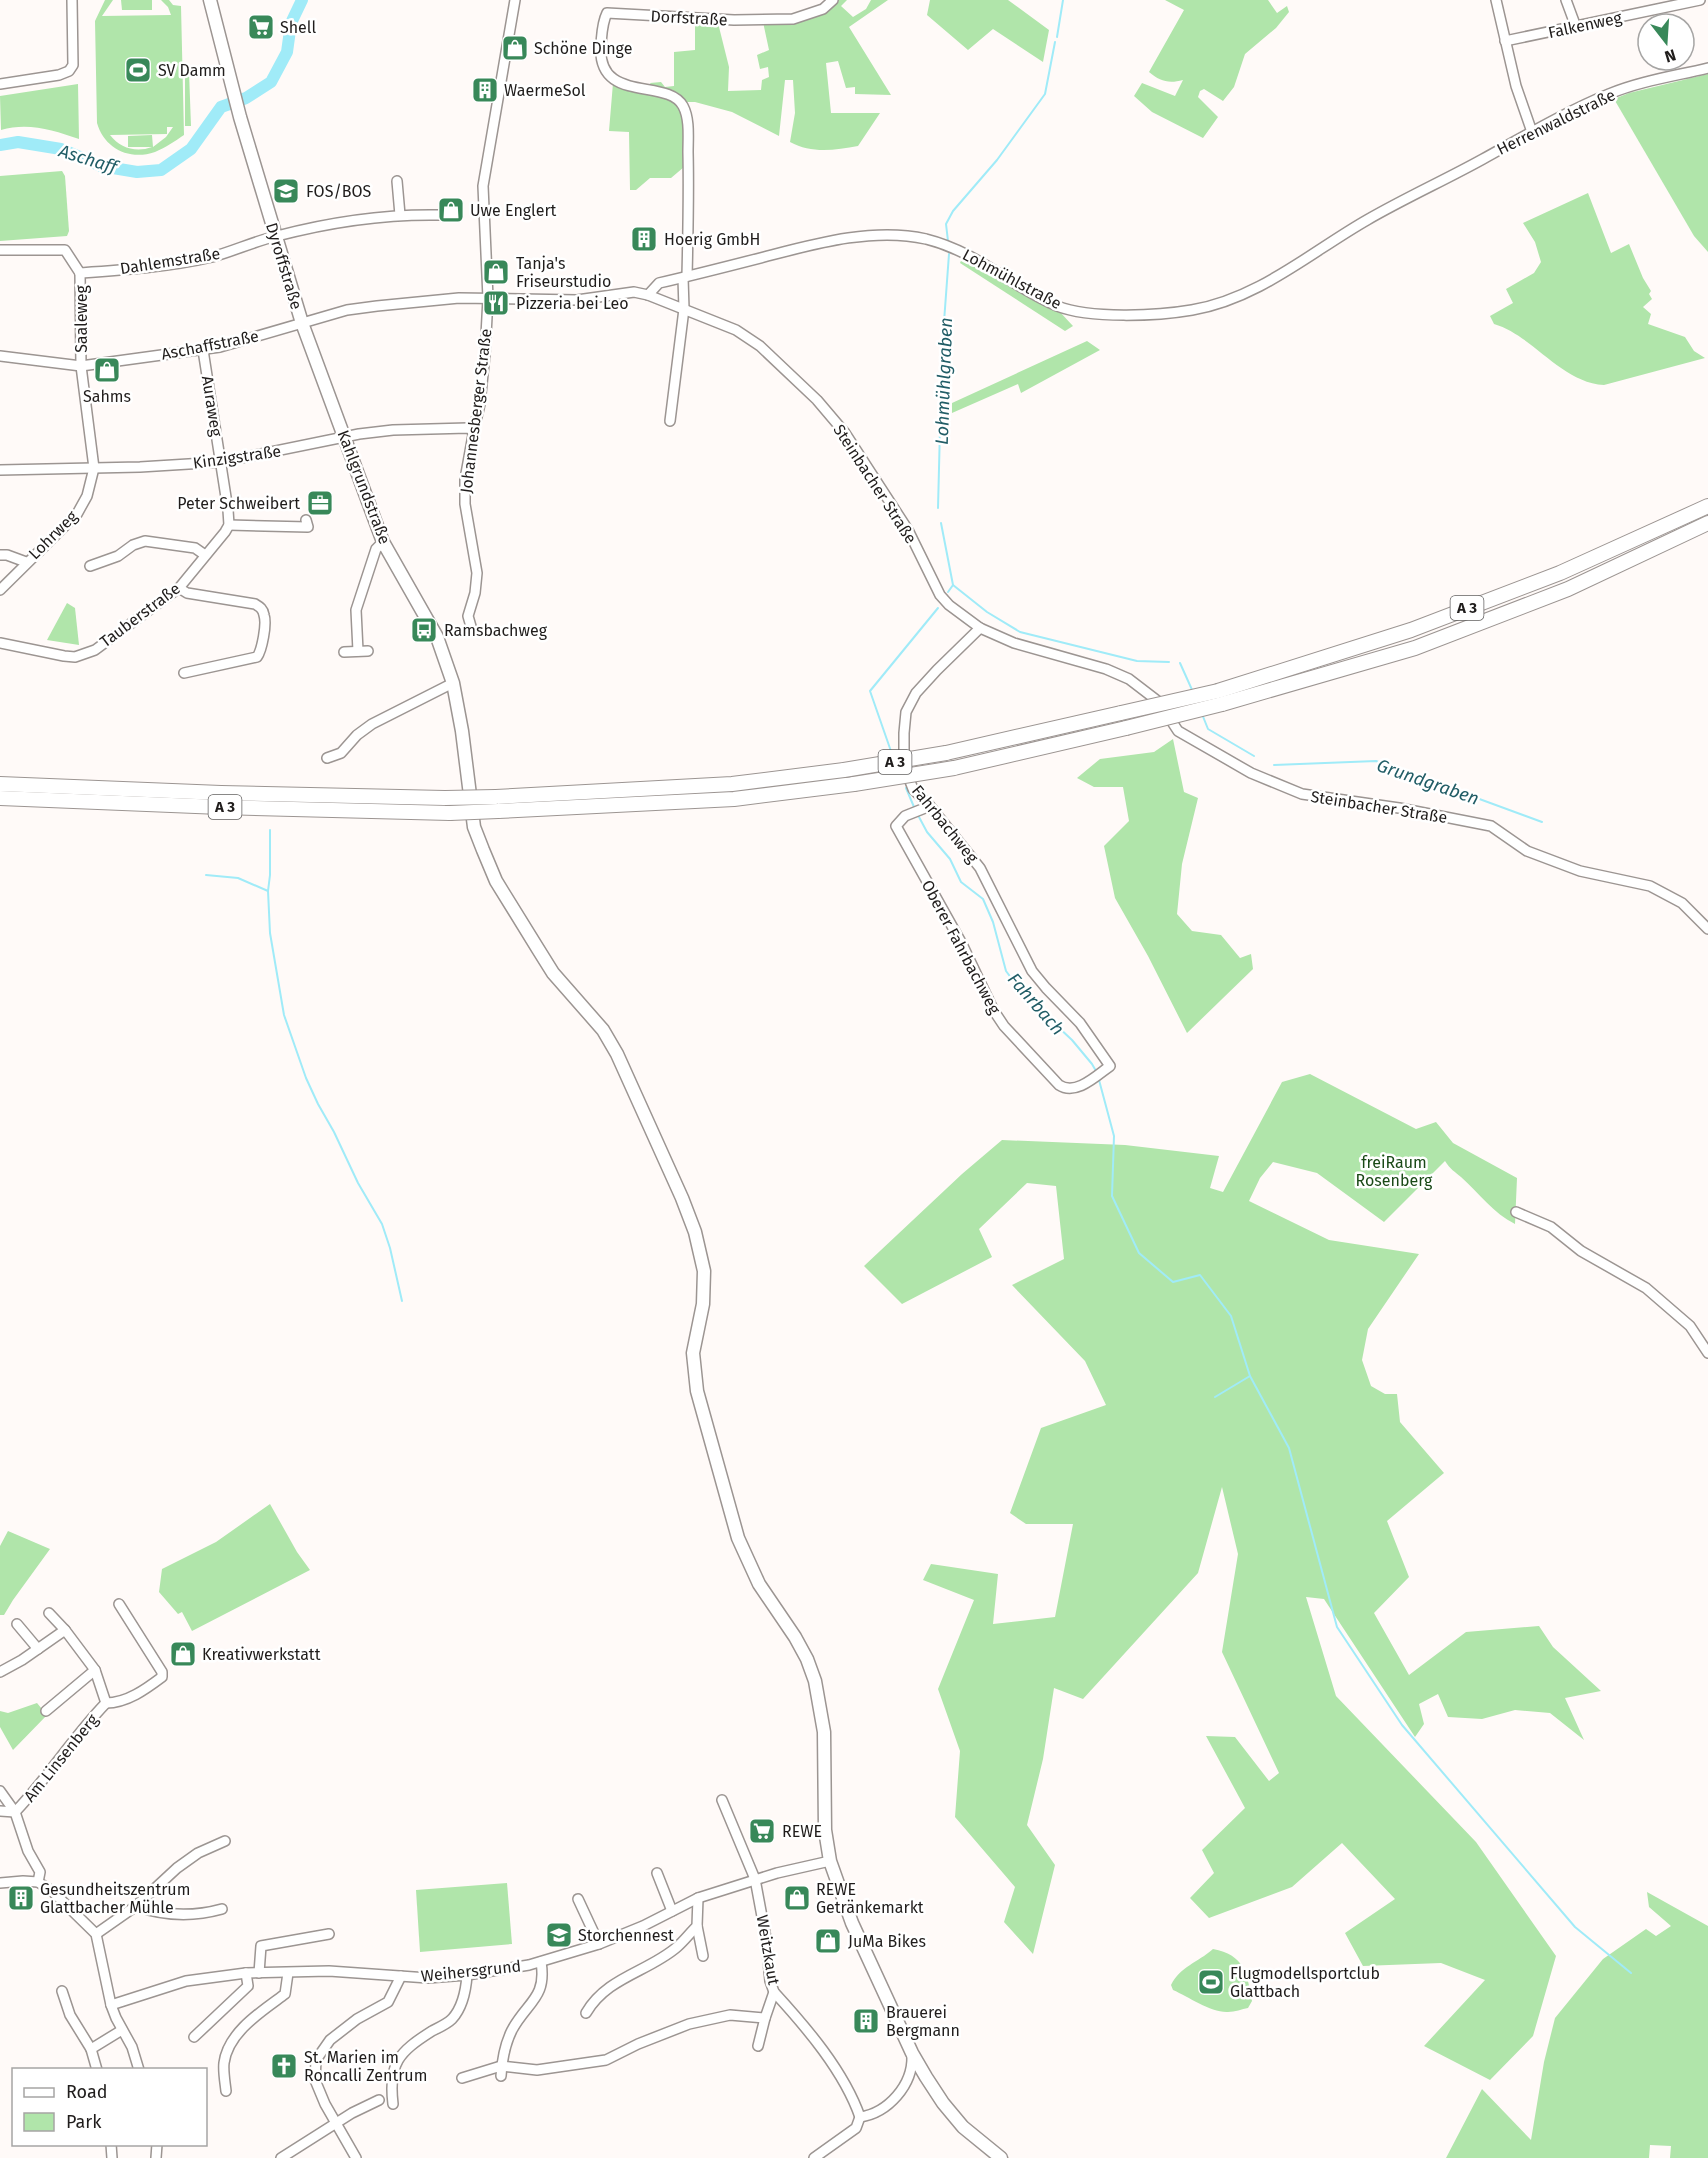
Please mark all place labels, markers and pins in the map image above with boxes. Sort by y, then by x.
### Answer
supermarket icon: Shell [246,12,276,42]
place label: Shell [280,18,317,37]
shop icon: Schöne Dinge [500,33,530,63]
place label: Schöne Dinge [534,39,632,58]
sports icon: SV Damm [123,55,153,85]
place label: SV Damm [158,61,226,80]
building icon: WaermeSol [470,75,500,105]
place label: WaermeSol [504,81,586,100]
school or university icon: FOS/BOS [271,176,301,206]
place label: FOS/BOS [306,182,371,201]
shop icon: Uwe Englert [436,195,466,225]
place label: Uwe Englert [470,201,557,220]
building icon: Hoerig GmbH [629,224,659,254]
place label: Hoerig GmbH [664,230,760,249]
place label: Tanja's Friseurstudio [516,254,611,291]
shop icon: Tanja's Friseurstudio [481,257,511,287]
restaurant icon: Pizzeria bei Leo [481,288,511,318]
place label: Pizzeria bei Leo [516,294,629,313]
shop icon: Sahms [92,355,122,385]
place label: Sahms [83,387,131,406]
office icon: Peter Schweibert [305,488,335,518]
place label: Peter Schweibert [177,494,300,513]
bus stop icon: Ramsbachweg [409,615,439,645]
place label: Ramsbachweg [444,621,548,640]
shop icon: Kreativwerkstatt [168,1639,198,1669]
place label: Kreativwerkstatt [202,1645,321,1664]
supermarket icon: REWE [747,1816,777,1846]
place label: REWE [782,1822,822,1841]
place label: Gesundheitszentrum Glattbacher Mühle [40,1880,190,1917]
place label: REWE Getränkemarkt [816,1880,924,1917]
building icon: Gesundheitszentrum Glattbacher Mühle [6,1883,36,1913]
shop icon: REWE Getränkemarkt [782,1883,812,1913]
school or university icon: Storchennest [544,1920,574,1950]
place label: Storchennest [578,1926,674,1945]
shop icon: JuMa Bikes [813,1926,843,1956]
place label: JuMa Bikes [848,1932,926,1951]
place label: Flugmodellsportclub Glattbach [1230,1964,1380,2001]
sports icon: Flugmodellsportclub Glattbach [1196,1967,1226,1997]
place label: Brauerei Bergmann [886,2003,960,2040]
building icon: Brauerei Bergmann [851,2006,881,2036]
place label: St. Marien im Roncalli Zentrum [304,2048,427,2085]
church icon: St. Marien im Roncalli Zentrum [269,2051,299,2081]

